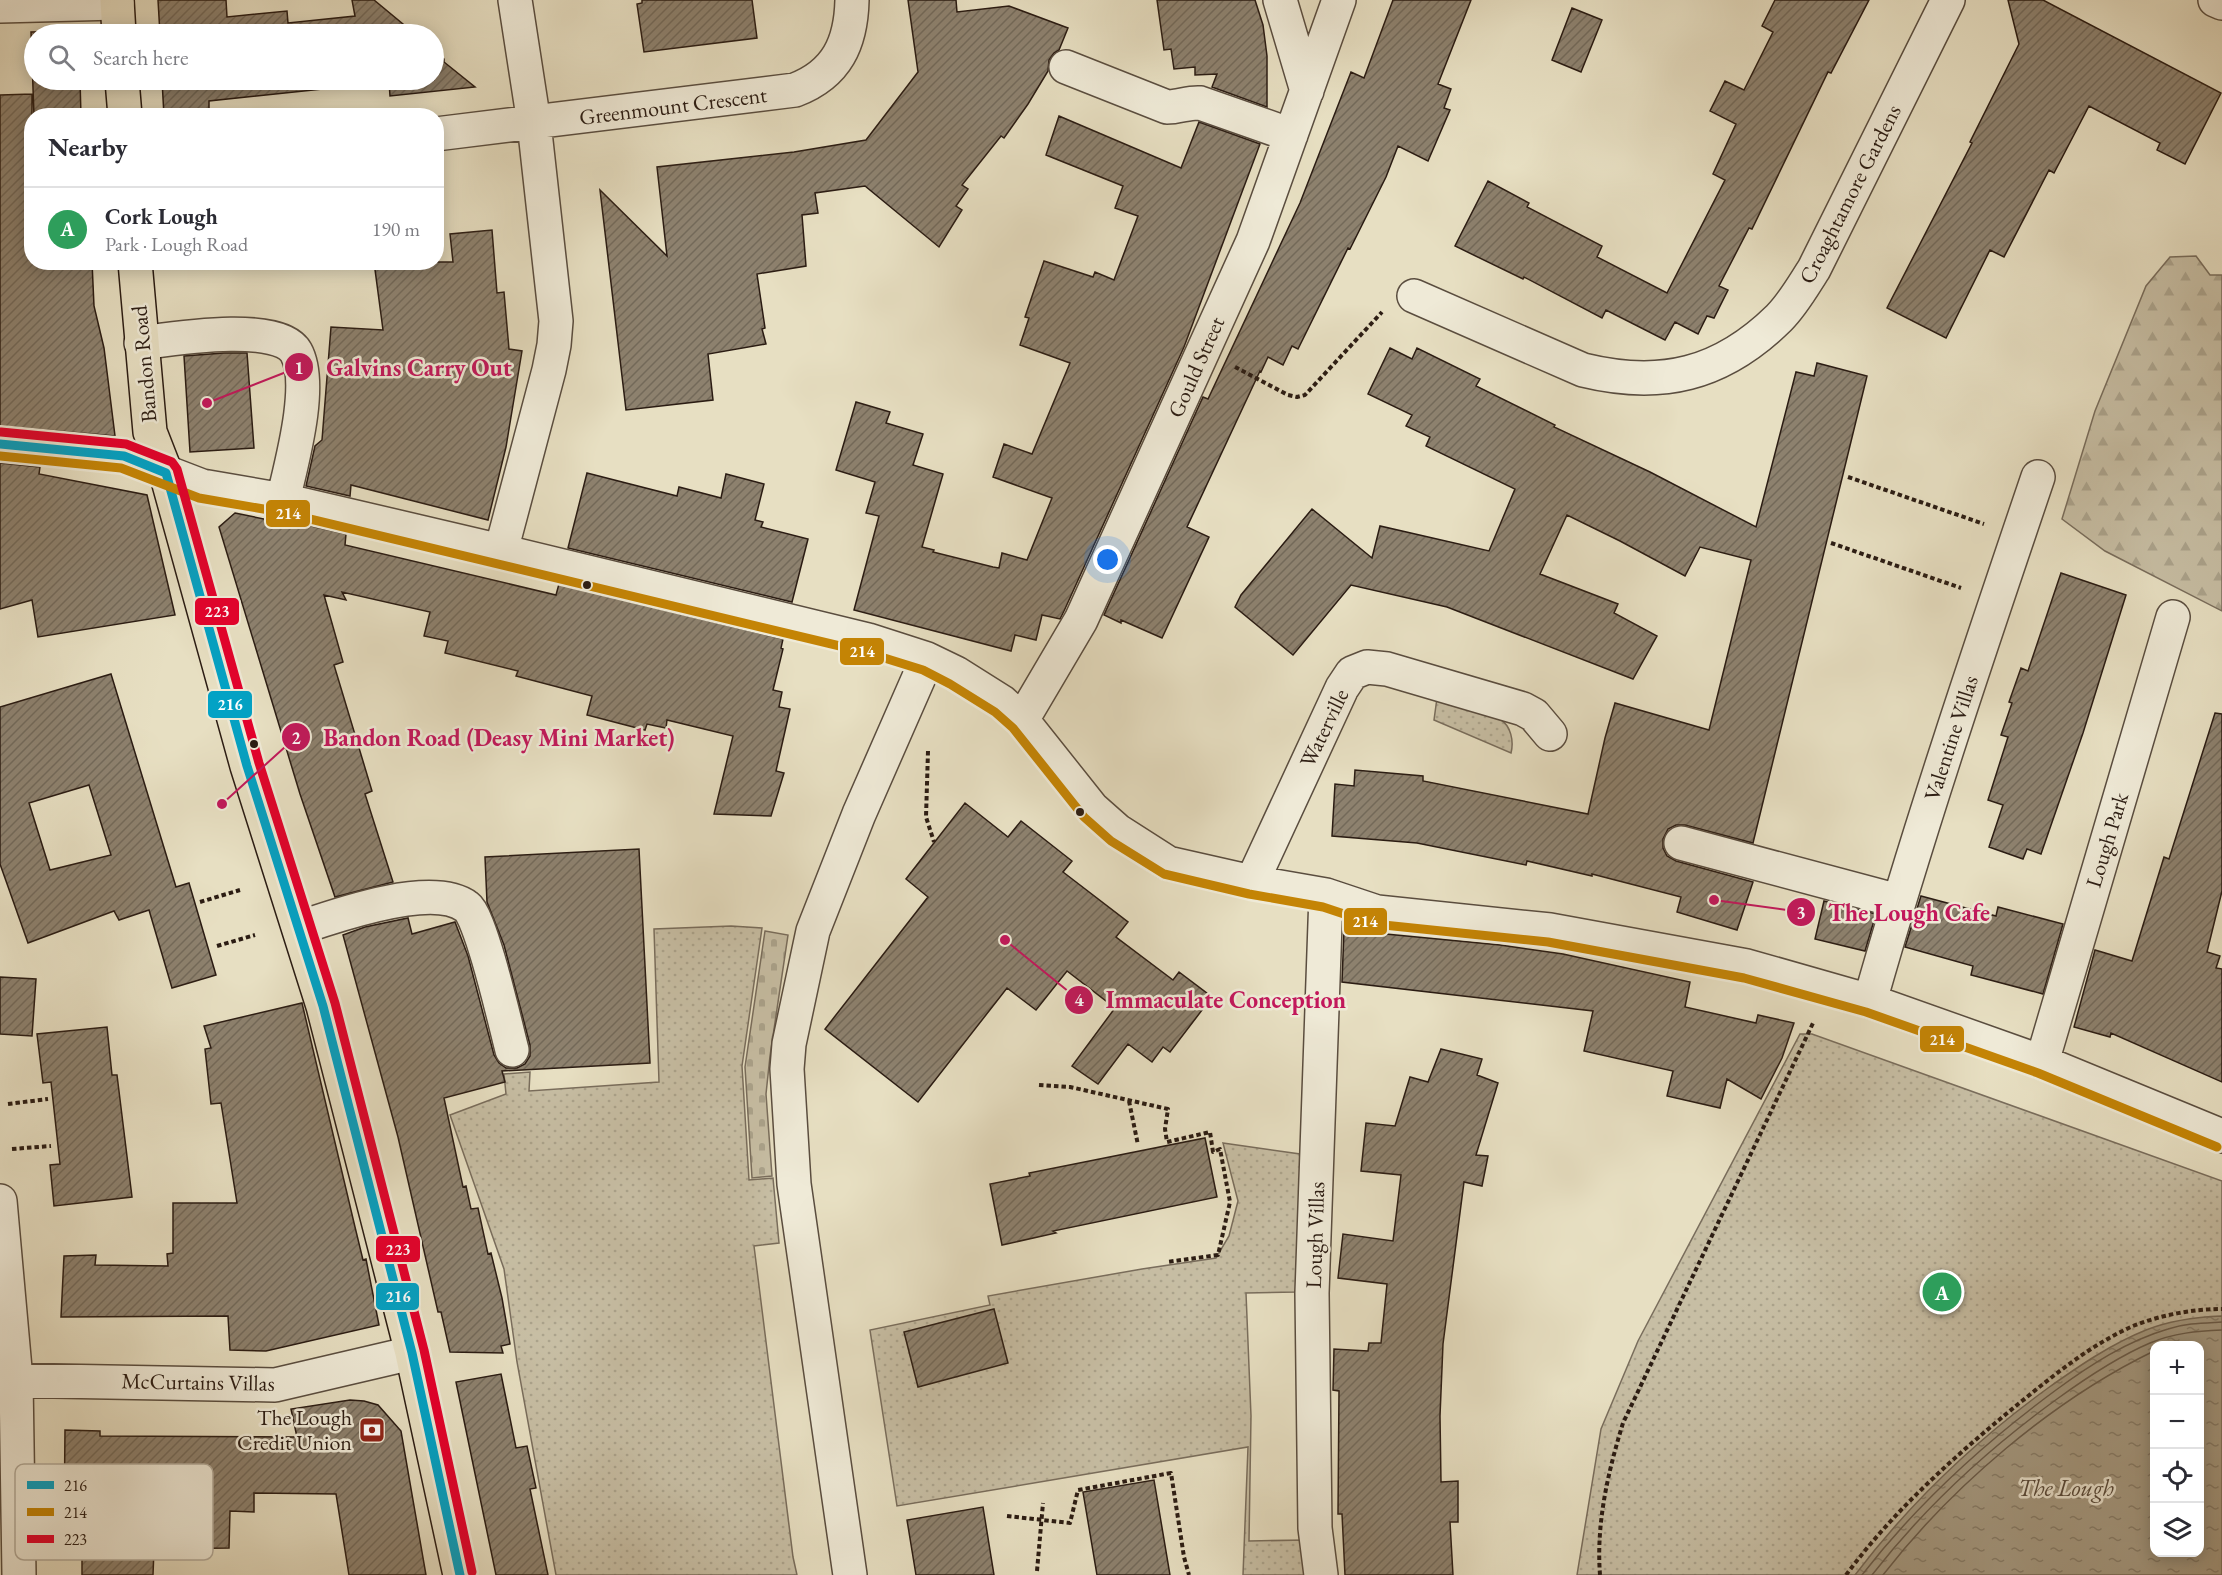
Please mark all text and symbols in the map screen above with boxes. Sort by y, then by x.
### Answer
search box [24,24,444,90]
icon: search [45,41,78,74]
text: Search here [93,43,188,72]
street label: Greenmount Crescent [578,80,769,132]
street label: Croaghtamore Gardens [1792,99,1908,289]
text: Nearby [48,130,128,164]
text: Cork Lough [105,202,218,231]
text: A [60,216,75,242]
text: 190 m [372,216,420,242]
text: Park · Lough Road [105,231,248,257]
street label: Bandon Road [124,303,164,424]
street label: Gould Street [1161,312,1231,422]
callout: Galvins Carry Out [284,346,524,388]
text: Galvins Carry Out [326,352,512,384]
text: 1 [294,356,304,379]
line badge: 214 [265,499,311,528]
text: 214 [275,503,301,524]
your location [1093,545,1122,574]
unlabelled marker [581,579,593,591]
line badge: 223 [194,597,240,626]
text: 223 [204,601,230,622]
line badge: 214 [839,637,885,666]
text: 214 [849,641,875,662]
street label: Valentine Villas [1917,672,1985,804]
street label: Waterville [1293,684,1356,772]
line badge: 216 [207,690,253,719]
text: 216 [217,694,243,715]
callout: Bandon Road (Deasy Mini Market) [281,716,686,758]
text: Bandon Road (Deasy Mini Market) [323,722,675,754]
text: 2 [291,726,301,749]
unlabelled marker [248,738,260,750]
street label: Lough Park [2079,788,2135,891]
unlabelled marker [1074,806,1086,818]
callout: The Lough Cafe [1786,891,2002,933]
text: The Lough Cafe [1828,897,1990,929]
text: 3 [1796,901,1806,924]
line badge: 214 [1343,907,1388,936]
text: 214 [1352,911,1378,932]
callout: Immaculate Conception [1064,979,1359,1021]
text: Immaculate Conception [1106,984,1347,1015]
text: 4 [1074,988,1084,1011]
line badge: 214 [1919,1025,1965,1053]
text: 214 [1929,1029,1955,1050]
street label: Lough Villas [1299,1181,1331,1289]
line badge: 223 [375,1235,421,1263]
text: 223 [385,1239,411,1260]
pin: A [1922,1270,1962,1314]
line badge: 216 [375,1282,420,1311]
text: 216 [385,1286,411,1307]
map controls [2150,1341,2204,1557]
button: + [2150,1341,2204,1395]
street label: McCurtains Villas [121,1366,275,1398]
button: − [2150,1395,2204,1449]
place label: The Lough Credit Union [237,1403,352,1457]
bank icon: The Lough Credit Union [357,1415,387,1445]
button: locate [2150,1449,2204,1503]
legend [15,1464,213,1560]
water label: The Lough [2018,1472,2114,1503]
text: 216 [64,1475,87,1496]
text: 214 [64,1502,87,1523]
button: layers [2150,1503,2204,1557]
text: 223 [64,1529,87,1550]

